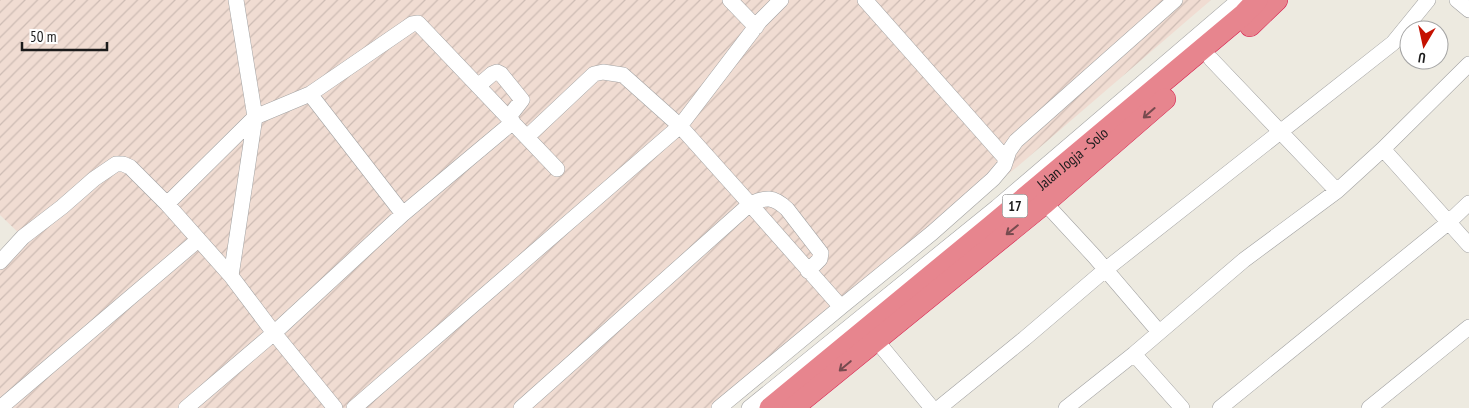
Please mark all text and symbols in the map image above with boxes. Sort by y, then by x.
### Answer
scale bar [22,20,108,52]
north arrow [1399,20,1449,70]
text: 50 m [30,27,56,46]
text: U [1417,48,1427,67]
one-way arrow [1143,107,1156,118]
street label: Jalan Jogja - Solo [1032,123,1112,194]
road number: 17 [1002,195,1028,218]
one-way arrow [1006,224,1019,235]
one-way arrow [839,360,852,371]

